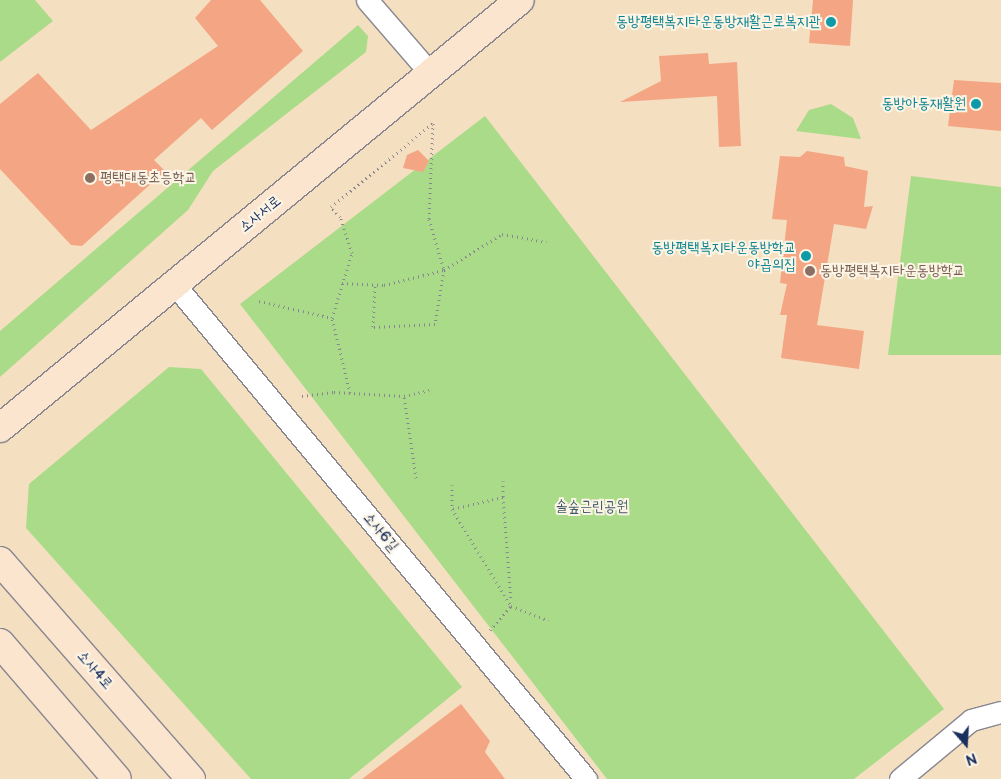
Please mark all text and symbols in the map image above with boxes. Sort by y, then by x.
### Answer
place label: 동방평택복지타운동방재활근로복지관 [616,13,821,31]
marker: 동방평택복지타운동방재활근로복지관 [825,16,837,28]
place label: 동방아동재활원 [882,95,966,113]
marker: 동방아동재활원 [970,98,982,110]
place label: 평택대동초등학교 [100,169,197,187]
marker: 평택대동초등학교 [84,172,96,184]
street label: 소사서로 [236,192,284,236]
place label: 동방평택복지타운동방학교 야곱의집 [651,238,796,273]
marker: 동방평택복지타운동방학교 야곱의집 [800,250,812,262]
place label: 동방평택복지타운동방학교 [820,262,965,280]
marker: 동방평택복지타운동방학교 [804,265,816,277]
park label: 솔숲근린공원 [556,498,628,516]
street label: 소사6길 [360,509,402,555]
street label: 소사4로 [73,647,117,693]
north arrow [941,719,991,769]
text: N [963,749,979,768]

